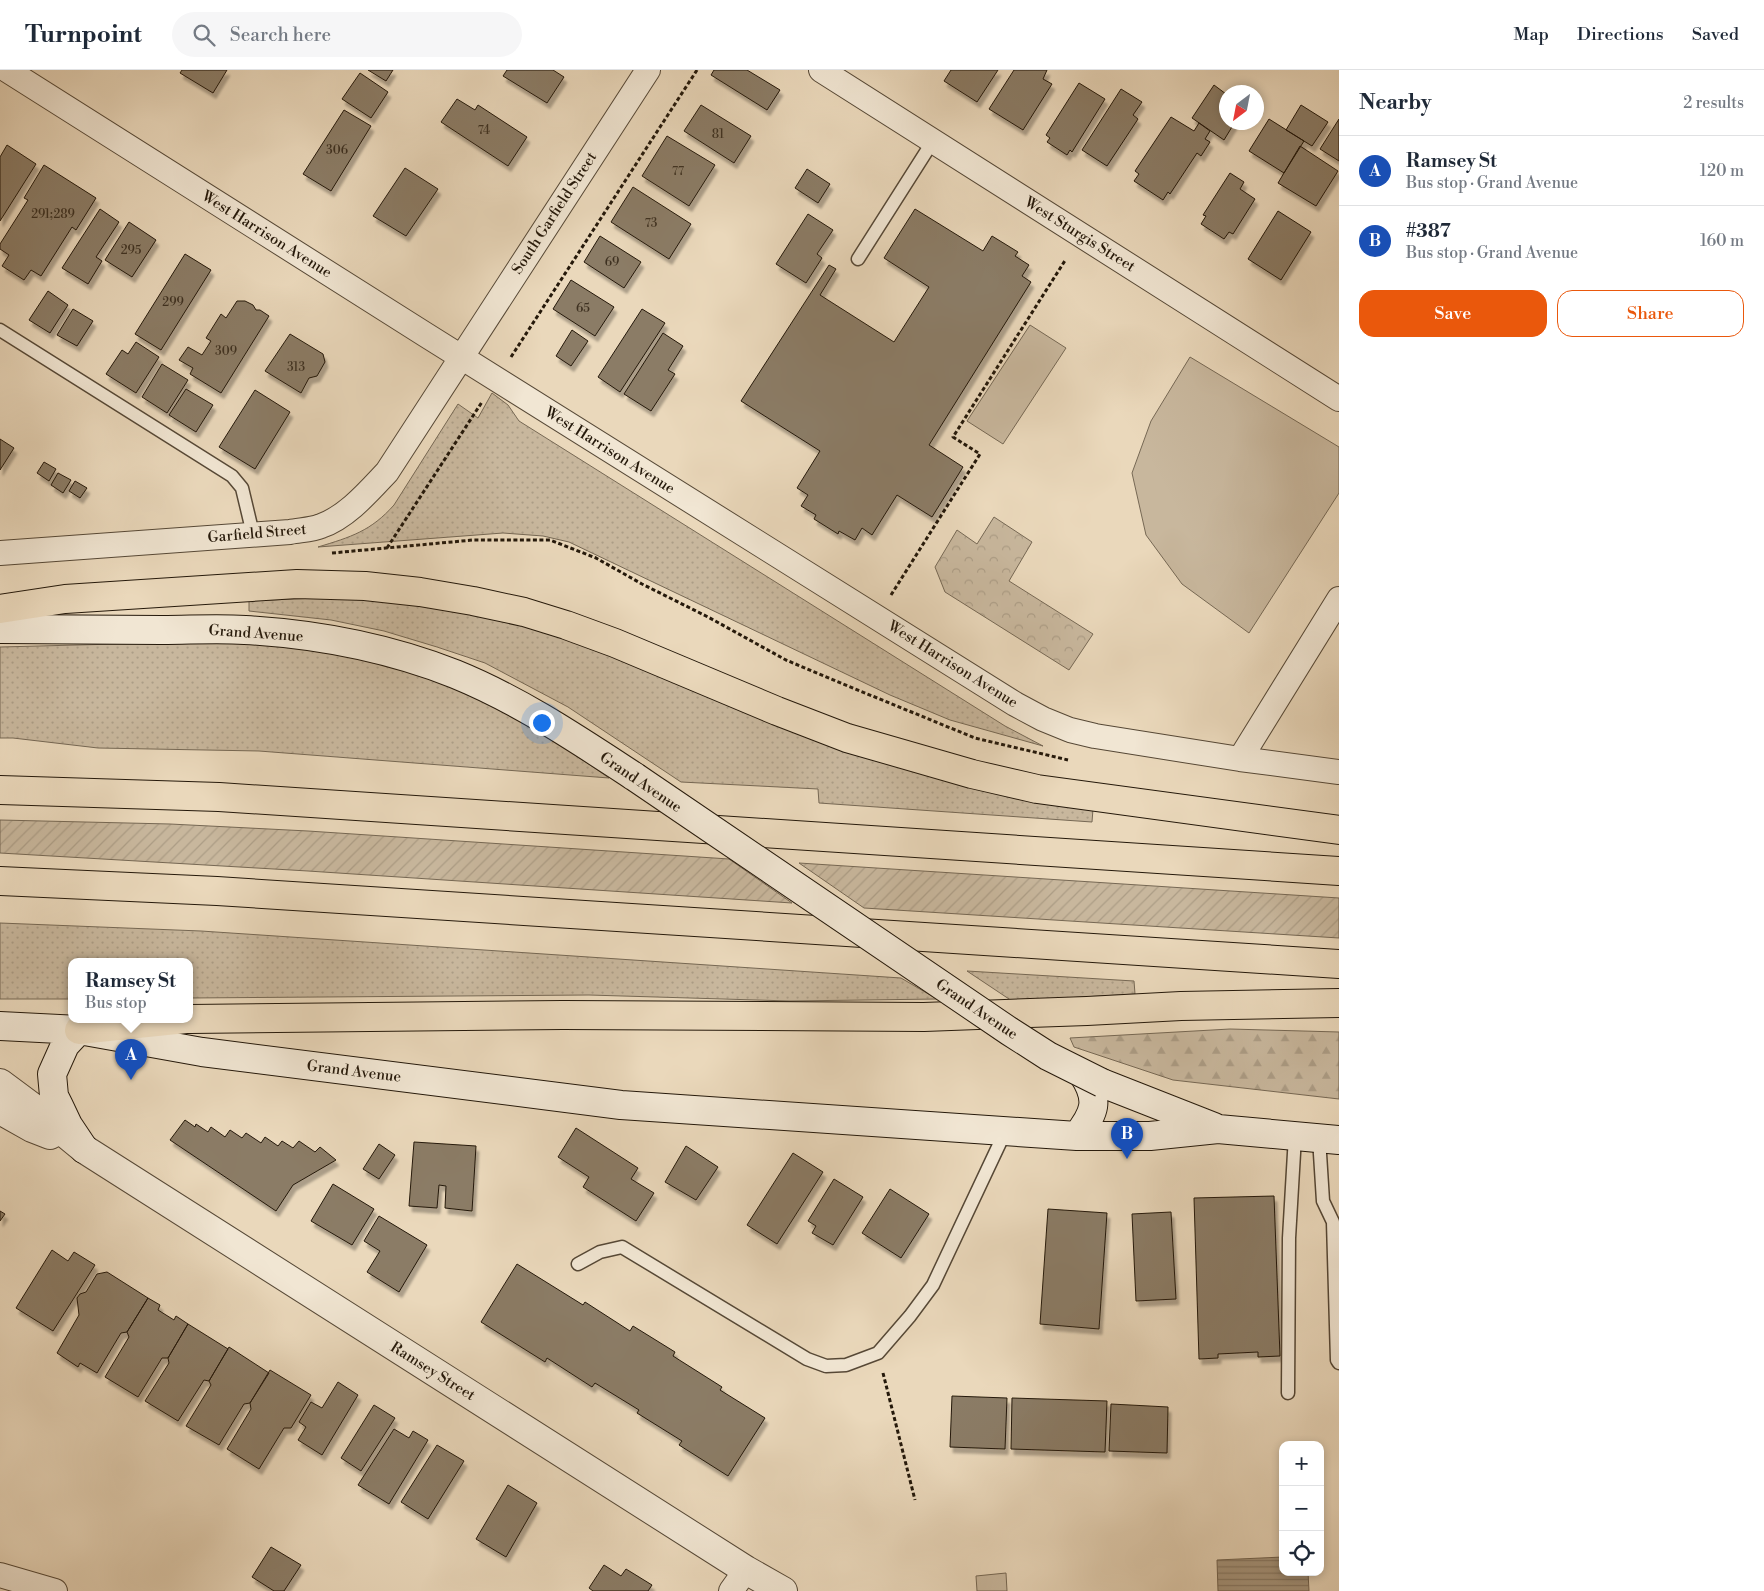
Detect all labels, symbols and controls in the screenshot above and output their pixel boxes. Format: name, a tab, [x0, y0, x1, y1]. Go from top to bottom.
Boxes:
search box	[172, 12, 522, 57]
text: Turnpoint	[25, 20, 142, 50]
icon: search	[190, 21, 218, 49]
text: Search here	[230, 23, 331, 47]
text: Map	[1513, 23, 1549, 46]
text: Directions	[1577, 23, 1664, 46]
text: Saved	[1692, 23, 1739, 46]
north arrow	[1219, 85, 1264, 130]
text: Nearby	[1359, 90, 1432, 116]
text: 2 results	[1683, 93, 1744, 113]
house number: 74	[478, 123, 490, 138]
house number: 81	[712, 127, 725, 142]
house number: 306	[326, 143, 348, 158]
street label: South Garfield Street	[508, 148, 601, 278]
text: Ramsey St	[1406, 149, 1497, 173]
text: A	[1369, 161, 1381, 181]
text: 120 m	[1700, 161, 1744, 181]
house number: 77	[672, 164, 684, 179]
text: Bus stop · Grand Avenue	[1406, 173, 1578, 193]
street label: West Harrison Avenue	[197, 186, 335, 282]
street label: West Sturgis Street	[1020, 192, 1139, 277]
house number: 291;289	[31, 207, 75, 222]
house number: 73	[645, 216, 658, 231]
text: #387	[1406, 219, 1451, 243]
text: B	[1369, 231, 1381, 251]
text: 160 m	[1700, 231, 1744, 251]
house number: 295	[121, 243, 142, 258]
text: Bus stop · Grand Avenue	[1406, 243, 1578, 263]
house number: 69	[605, 255, 619, 270]
button: Save	[1359, 290, 1547, 337]
button: Share	[1557, 290, 1744, 337]
house number: 299	[162, 295, 184, 310]
house number: 65	[576, 301, 590, 316]
house number: 309	[215, 344, 237, 359]
house number: 313	[287, 360, 305, 375]
street label: West Harrison Avenue	[540, 402, 678, 498]
street label: Garfield Street	[207, 520, 308, 547]
street label: West Harrison Avenue	[883, 616, 1021, 712]
street label: Grand Avenue	[208, 621, 304, 646]
your location	[529, 710, 555, 736]
street label: Grand Avenue	[596, 748, 685, 817]
popup	[68, 958, 193, 1023]
text: Ramsey St	[85, 969, 176, 993]
street label: Grand Avenue	[932, 975, 1021, 1044]
text: Bus stop	[85, 993, 147, 1013]
pin: A	[115, 1039, 147, 1080]
street label: Grand Avenue	[306, 1056, 402, 1087]
pin: B	[1111, 1118, 1143, 1159]
street label: Ramsey Street	[387, 1338, 479, 1405]
map controls	[1279, 1441, 1324, 1576]
button: +	[1279, 1441, 1324, 1486]
button: −	[1279, 1486, 1324, 1531]
button: locate	[1279, 1531, 1324, 1576]

